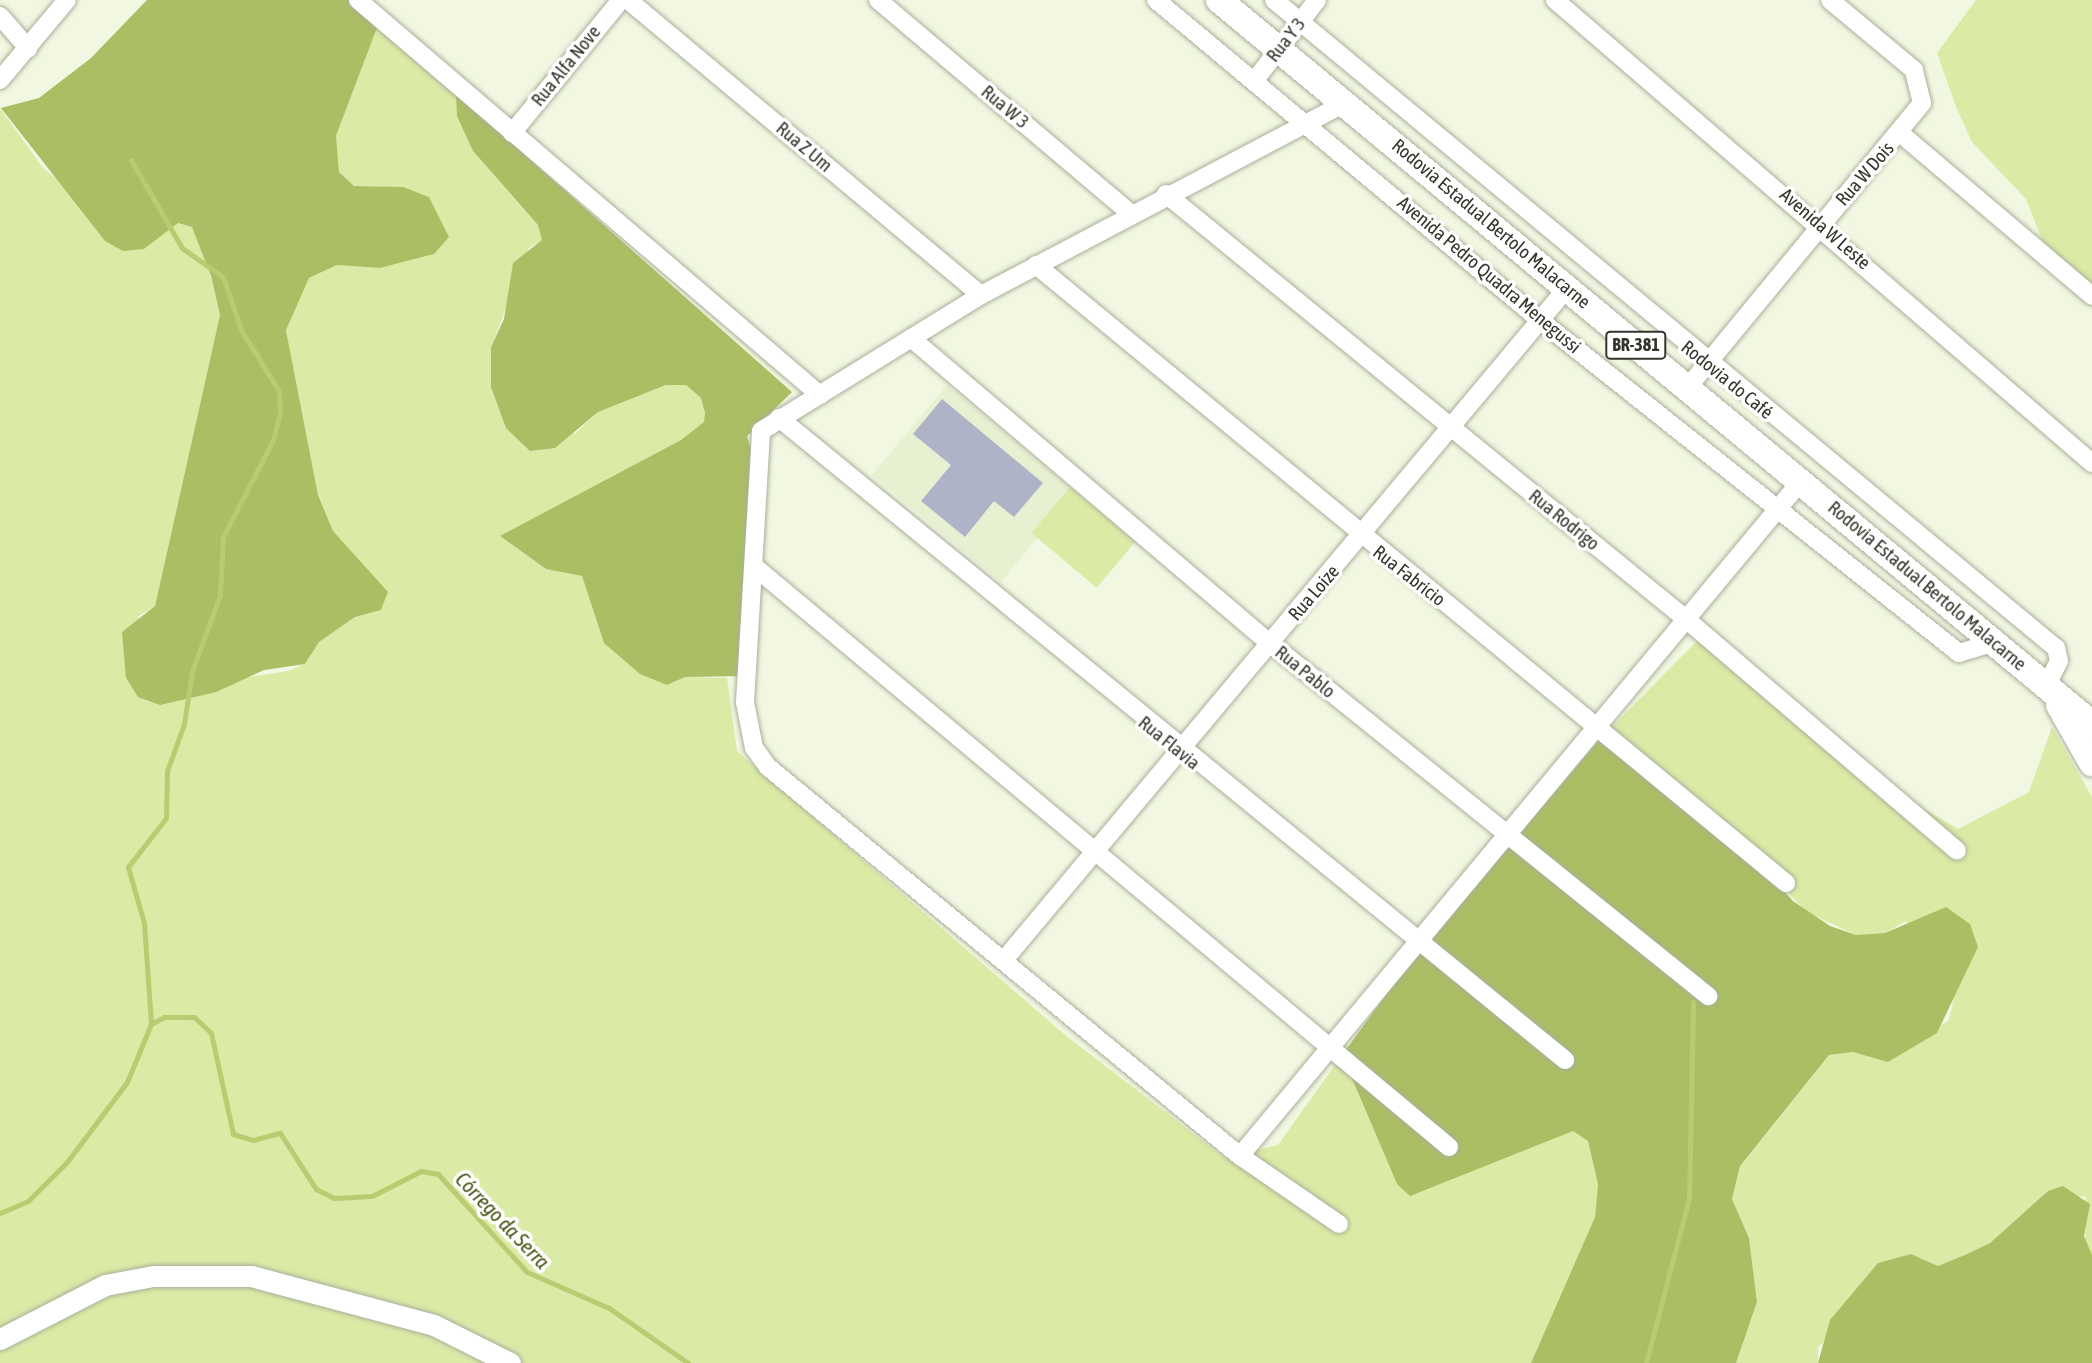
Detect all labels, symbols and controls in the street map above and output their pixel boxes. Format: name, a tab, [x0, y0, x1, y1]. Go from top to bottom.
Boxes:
street label: Rua Y 3	[1262, 13, 1310, 67]
street label: Rua Alfa Nove	[527, 21, 605, 111]
street label: Rua W 3	[976, 80, 1034, 134]
street label: Rua Z Um	[771, 117, 837, 177]
street label: Rodovia Estadual Bertolo Malacarne	[1387, 134, 1595, 314]
street label: Rua W Dois	[1831, 137, 1899, 211]
street label: Avenida W Leste	[1775, 183, 1875, 275]
street label: Avenida Pedro Quadra Menegussi	[1393, 192, 1585, 358]
road number: BR-381	[1604, 330, 1668, 360]
street label: Rodovia do Café	[1676, 336, 1778, 424]
street label: Rua Rodrigo	[1524, 485, 1604, 555]
street label: Rodovia Estadual Bertolo Malacarne	[1823, 496, 2031, 676]
street label: Rua Fabricio	[1368, 541, 1450, 611]
street label: Rua Loize	[1284, 561, 1344, 625]
street label: Rua Pablo	[1270, 641, 1340, 703]
street label: Rua Flavia	[1134, 711, 1204, 775]
water label: Córrego da Serra	[451, 1166, 555, 1274]

